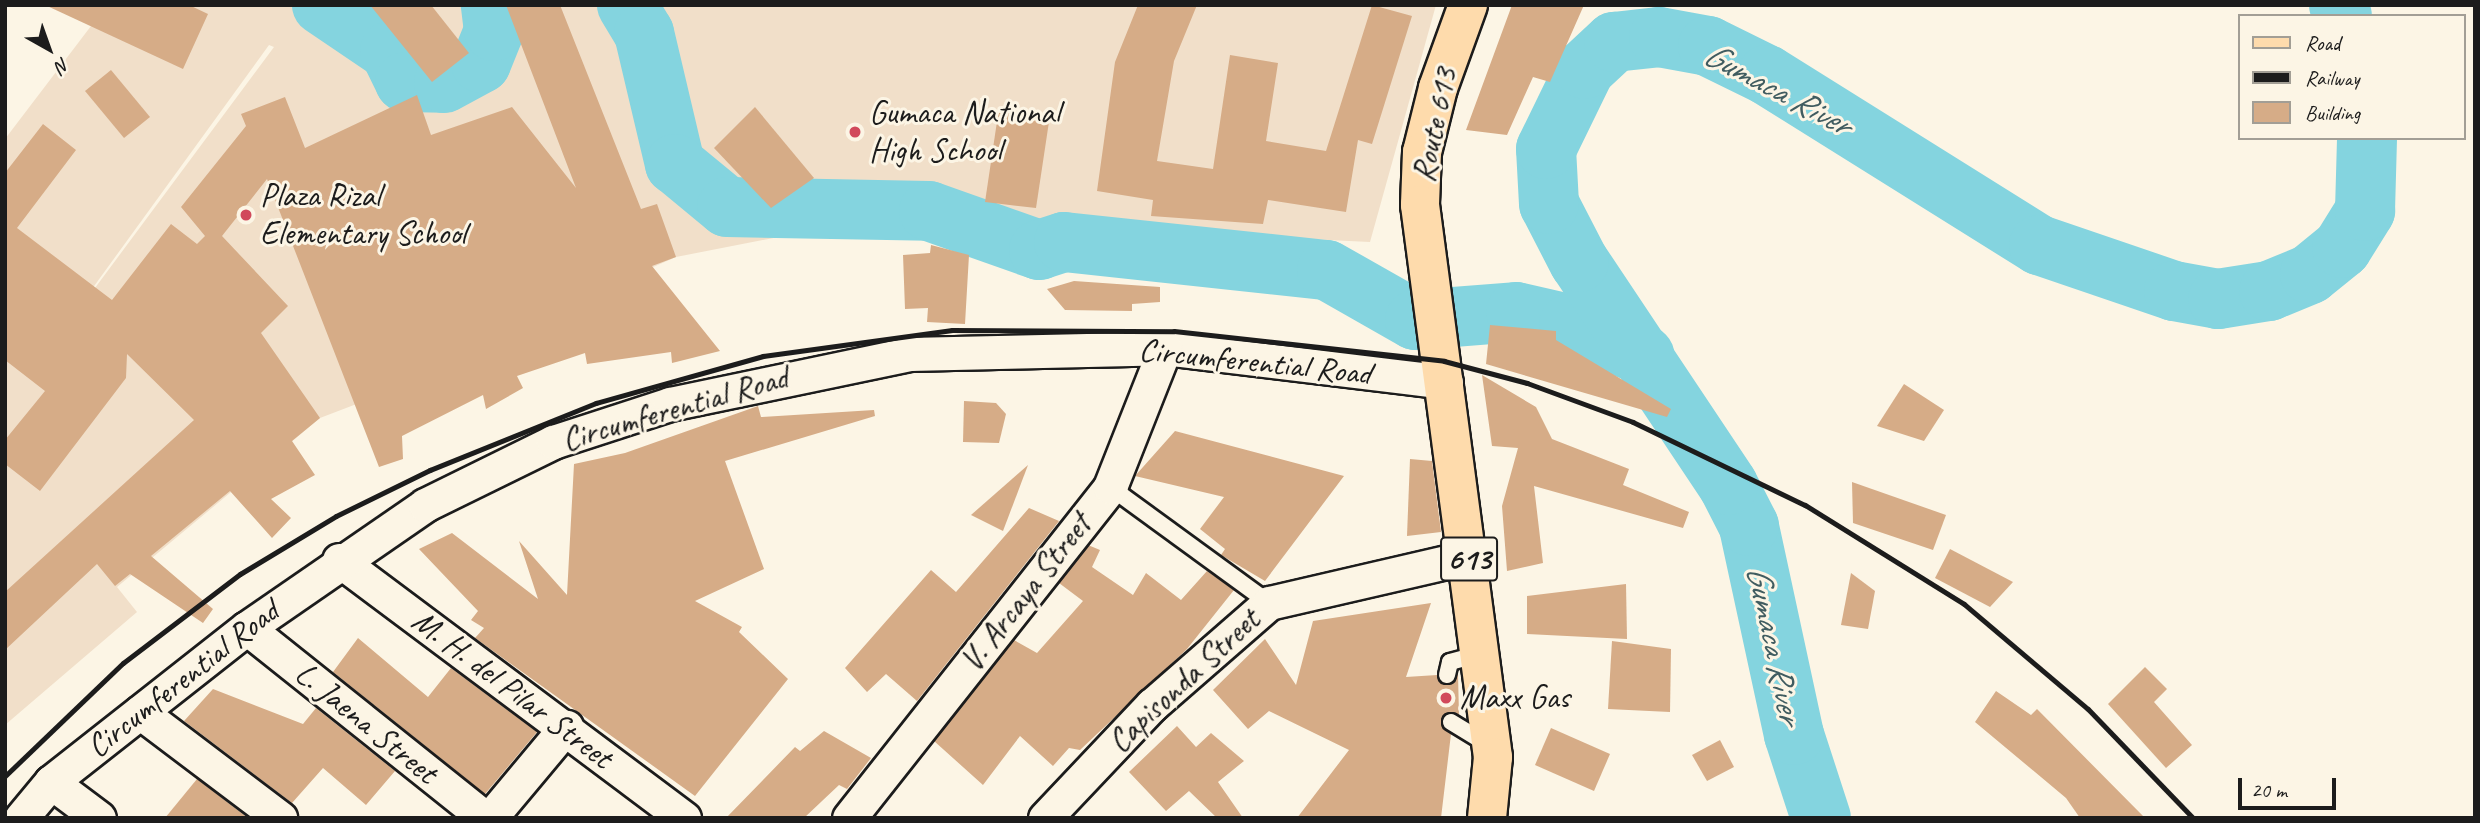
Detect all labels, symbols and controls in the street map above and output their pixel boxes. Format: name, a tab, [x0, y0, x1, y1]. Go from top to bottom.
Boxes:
north arrow	[14, 14, 84, 84]
legend	[2238, 14, 2466, 140]
text: Road	[2305, 30, 2340, 56]
water label: Gumaca River	[1697, 33, 1857, 145]
text: N	[50, 52, 75, 78]
street label: Route 613	[1404, 64, 1466, 186]
text: Railway	[2305, 65, 2359, 91]
place label: Gumaca National High School	[869, 93, 1060, 171]
text: Building	[2305, 100, 2360, 126]
marker: Gumaca National High School	[847, 124, 863, 140]
place label: Plaza Rizal Elementary School	[260, 176, 466, 254]
marker: Plaza Rizal Elementary School	[238, 207, 254, 223]
street label: Circumferential Road	[1137, 330, 1373, 394]
street label: Circumferential Road	[558, 358, 792, 460]
street label: V. Arcaya Street	[952, 506, 1100, 680]
road number: 613	[1439, 530, 1499, 588]
water label: Gumaca River	[1737, 561, 1811, 727]
street label: Circumferential Road	[79, 592, 287, 766]
street label: Capisonda Street	[1100, 600, 1268, 762]
street label: M. H. del Pilar Street	[404, 601, 620, 777]
street label: L. Jaena Street	[287, 654, 445, 792]
place label: Maxx Gas	[1460, 678, 1571, 718]
marker: Maxx Gas	[1438, 690, 1454, 706]
scale bar	[2242, 764, 2340, 808]
text: 20 m	[2251, 777, 2287, 803]

